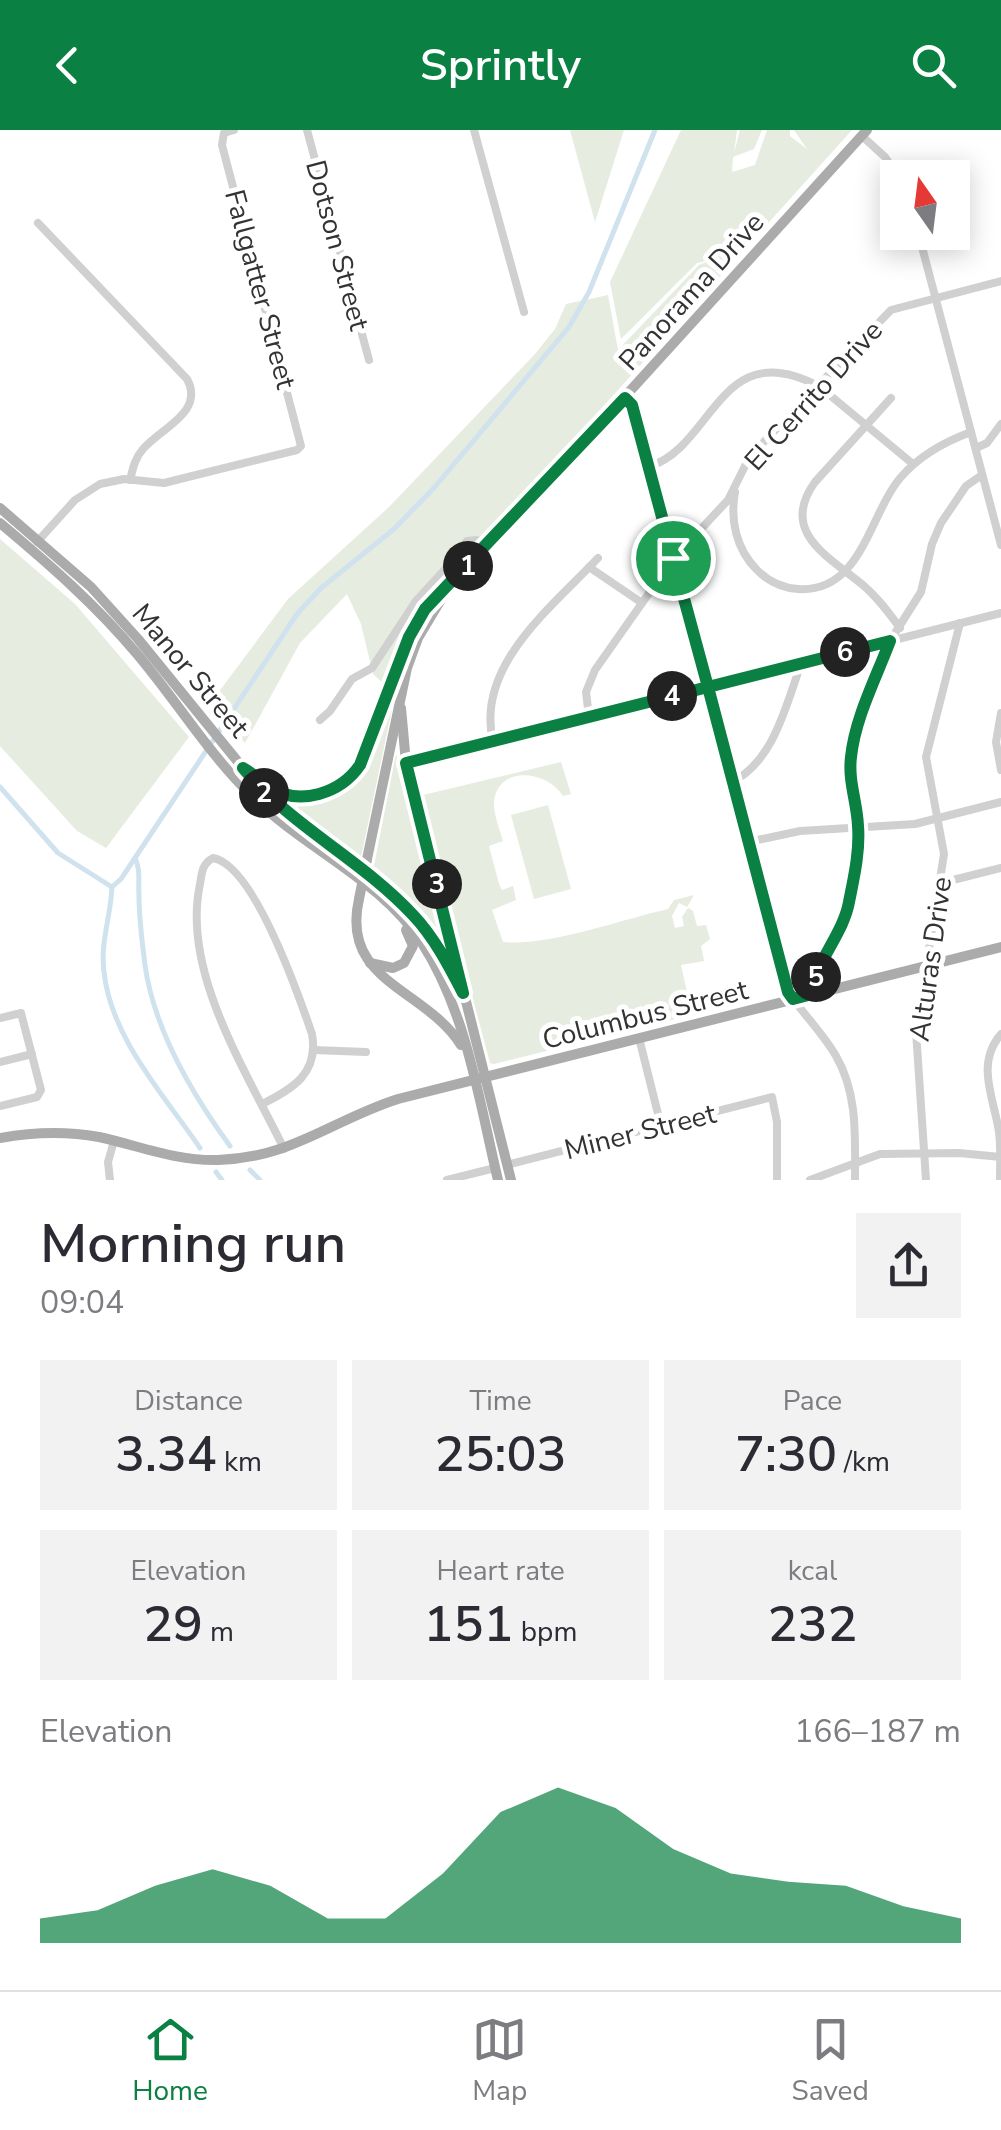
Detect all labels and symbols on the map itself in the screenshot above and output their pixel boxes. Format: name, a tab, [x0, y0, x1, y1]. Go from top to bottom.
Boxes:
street label: Dotson Street	[296, 156, 378, 335]
north arrow	[880, 160, 970, 250]
street label: Fallgatter Street	[215, 185, 305, 393]
street label: Panorama Drive	[611, 204, 773, 379]
street label: El Cerrito Drive	[736, 312, 891, 479]
pin	[631, 516, 716, 601]
pin: 1	[443, 541, 493, 591]
street label: Manor Street	[123, 596, 258, 746]
pin: 6	[820, 627, 870, 677]
pin: 4	[647, 671, 697, 721]
pin: 2	[239, 768, 289, 818]
pin: 3	[412, 859, 462, 909]
street label: Alturas Drive	[901, 874, 961, 1044]
pin: 5	[791, 952, 841, 1002]
street label: Columbus Street	[539, 971, 752, 1059]
street label: Miner Street	[561, 1095, 720, 1169]

